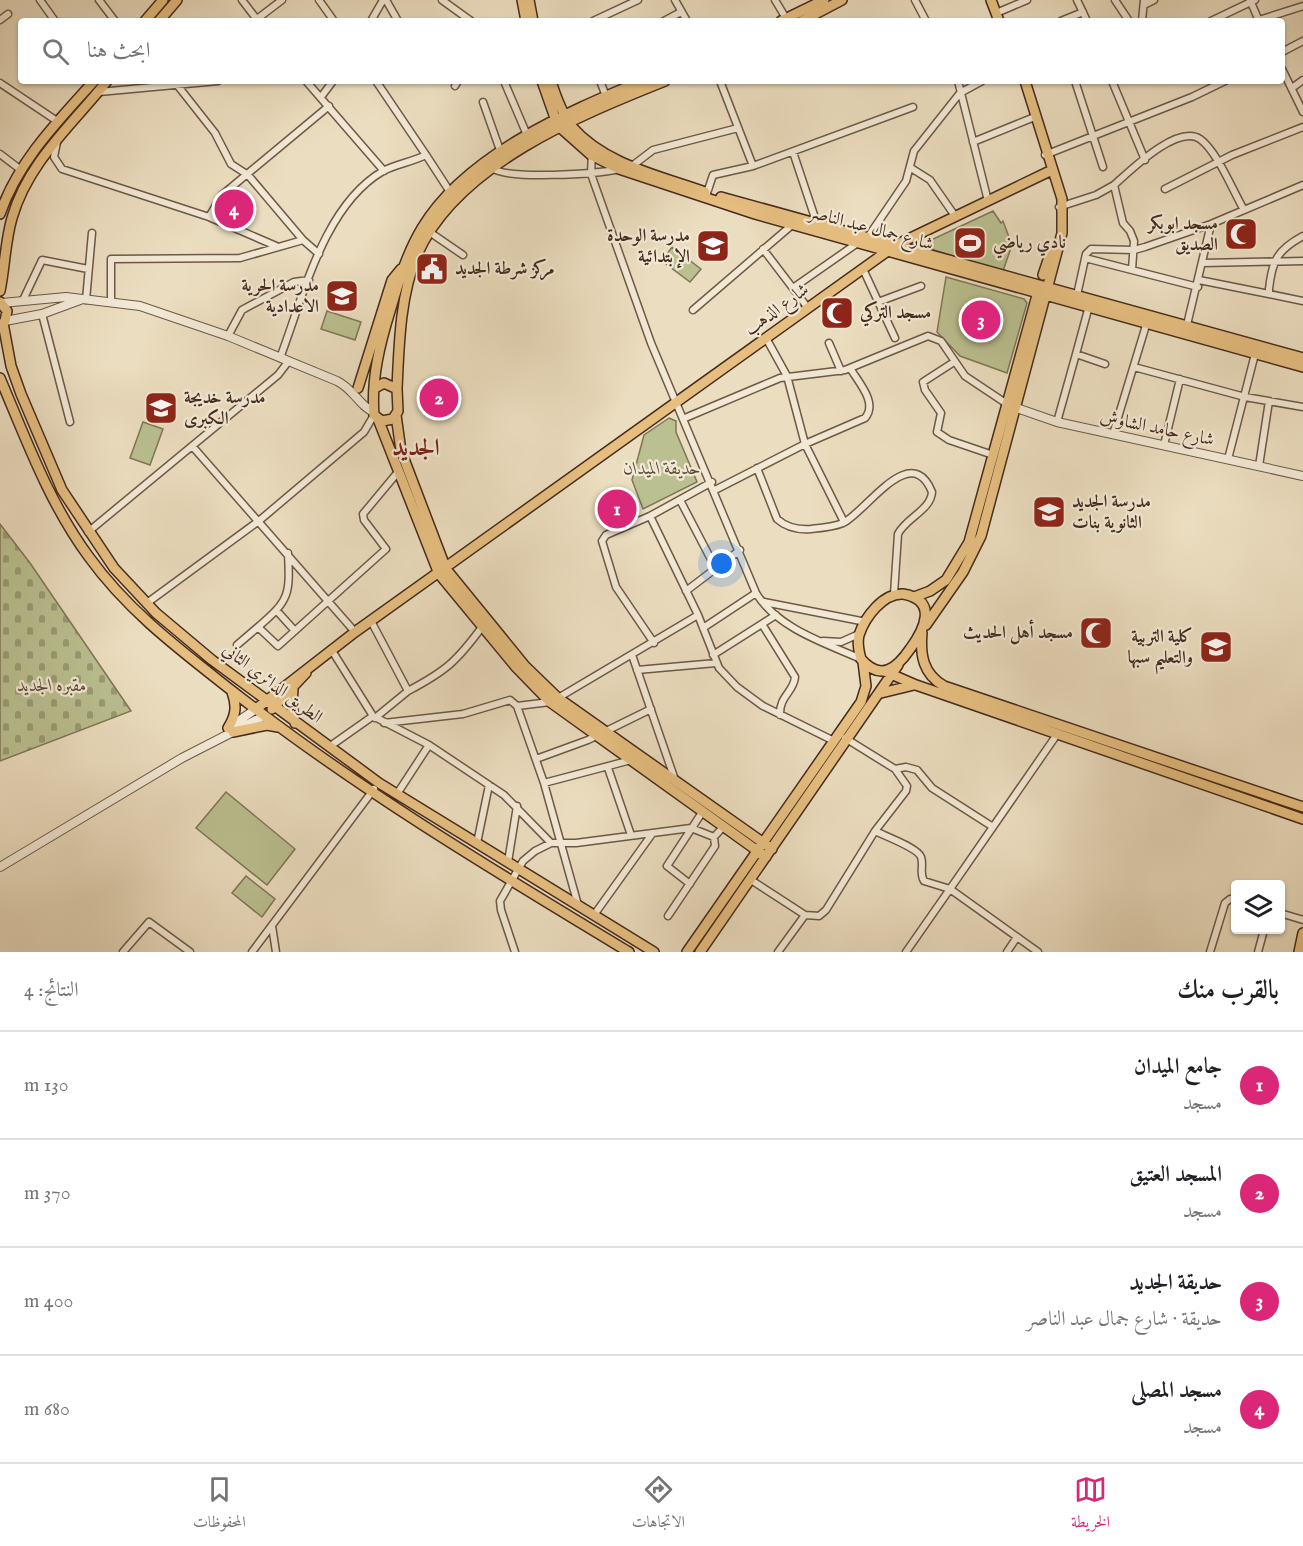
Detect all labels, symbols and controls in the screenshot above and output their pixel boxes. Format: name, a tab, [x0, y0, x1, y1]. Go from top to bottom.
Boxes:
search box	[18, 18, 1285, 84]
icon: search	[39, 35, 72, 68]
text: ابحث هنا	[87, 37, 150, 65]
pin: 4	[214, 186, 254, 232]
street label: شارع جمال عبد الناصر	[804, 201, 936, 259]
place label: مسجد ابوبكر الصديق	[1146, 213, 1218, 257]
mosque icon: مسجد ابوبكر الصديق	[1223, 216, 1259, 252]
place label: مدرسة الوحدة الإبتدائية	[607, 225, 690, 269]
sports icon: نادي رياضي	[952, 225, 988, 261]
school or university icon: مدرسة الوحدة الإبتدائية	[695, 228, 731, 264]
place label: نادي رياضي	[993, 232, 1066, 259]
public building icon: مركز شرطة الجديد	[414, 251, 450, 287]
place label: مركز شرطة الجديد	[455, 258, 554, 281]
place label: مدرسة الحرية الاعدادية	[241, 275, 319, 319]
school or university icon: مدرسة الحرية الاعدادية	[324, 278, 360, 314]
street label: شارع الذهب	[740, 279, 815, 343]
mosque icon: مسجد التركي	[819, 295, 855, 331]
pin: 3	[962, 298, 1000, 342]
place label: مسجد التركي	[859, 301, 931, 327]
pin: 2	[420, 376, 458, 420]
place label: مدرسة خديجة الكبرى	[184, 387, 265, 431]
school or university icon: مدرسة خديجة الكبرى	[143, 390, 179, 426]
street label: شارع حامد الشاوش	[1097, 406, 1216, 454]
district label: الجديد	[392, 433, 440, 464]
park label: حديقة الميدان	[623, 458, 701, 481]
pin: 1	[598, 486, 636, 532]
place label: مدرسة الجديد الثانوية بنات	[1072, 491, 1151, 535]
school or university icon: مدرسة الجديد الثانوية بنات	[1031, 494, 1067, 530]
your location	[707, 549, 736, 578]
mosque icon: مسجد أهل الحديث	[1078, 615, 1114, 651]
place label: مسجد أهل الحديث	[963, 619, 1073, 645]
place label: كلية التربية والتعليم سبها	[1128, 626, 1193, 675]
school or university icon: كلية التربية والتعليم سبها	[1198, 629, 1234, 665]
street label: الطريق الدائري الثاني	[216, 639, 327, 731]
park label: مقبره الجديد	[17, 675, 87, 698]
map controls	[1231, 880, 1285, 934]
button: layers	[1231, 880, 1285, 934]
text: بالقرب منك	[1177, 974, 1279, 1007]
text: النتائج: 4	[24, 978, 79, 1003]
text: جامع الميدان	[1134, 1053, 1222, 1081]
text: 130 m	[24, 1073, 69, 1098]
text: 1	[1256, 1073, 1263, 1098]
text: مسجد	[1183, 1091, 1222, 1116]
text: المسجد العتيق	[1129, 1161, 1222, 1189]
text: 370 m	[24, 1181, 70, 1206]
text: 2	[1255, 1181, 1264, 1206]
text: مسجد	[1183, 1199, 1222, 1224]
text: حديقة الجديد	[1129, 1269, 1222, 1297]
text: 400 m	[24, 1289, 73, 1314]
text: 3	[1256, 1289, 1263, 1314]
text: حديقة · شارع جمال عبد الناصر	[1026, 1307, 1222, 1332]
text: مسجد المصلى	[1131, 1377, 1222, 1405]
text: 680 m	[24, 1397, 70, 1422]
text: 4	[1255, 1397, 1264, 1422]
text: مسجد	[1183, 1415, 1222, 1440]
tab: المحفوظات	[193, 1473, 246, 1537]
tab: الاتجاهات	[632, 1473, 685, 1537]
tab: الخريطة	[1071, 1473, 1110, 1537]

